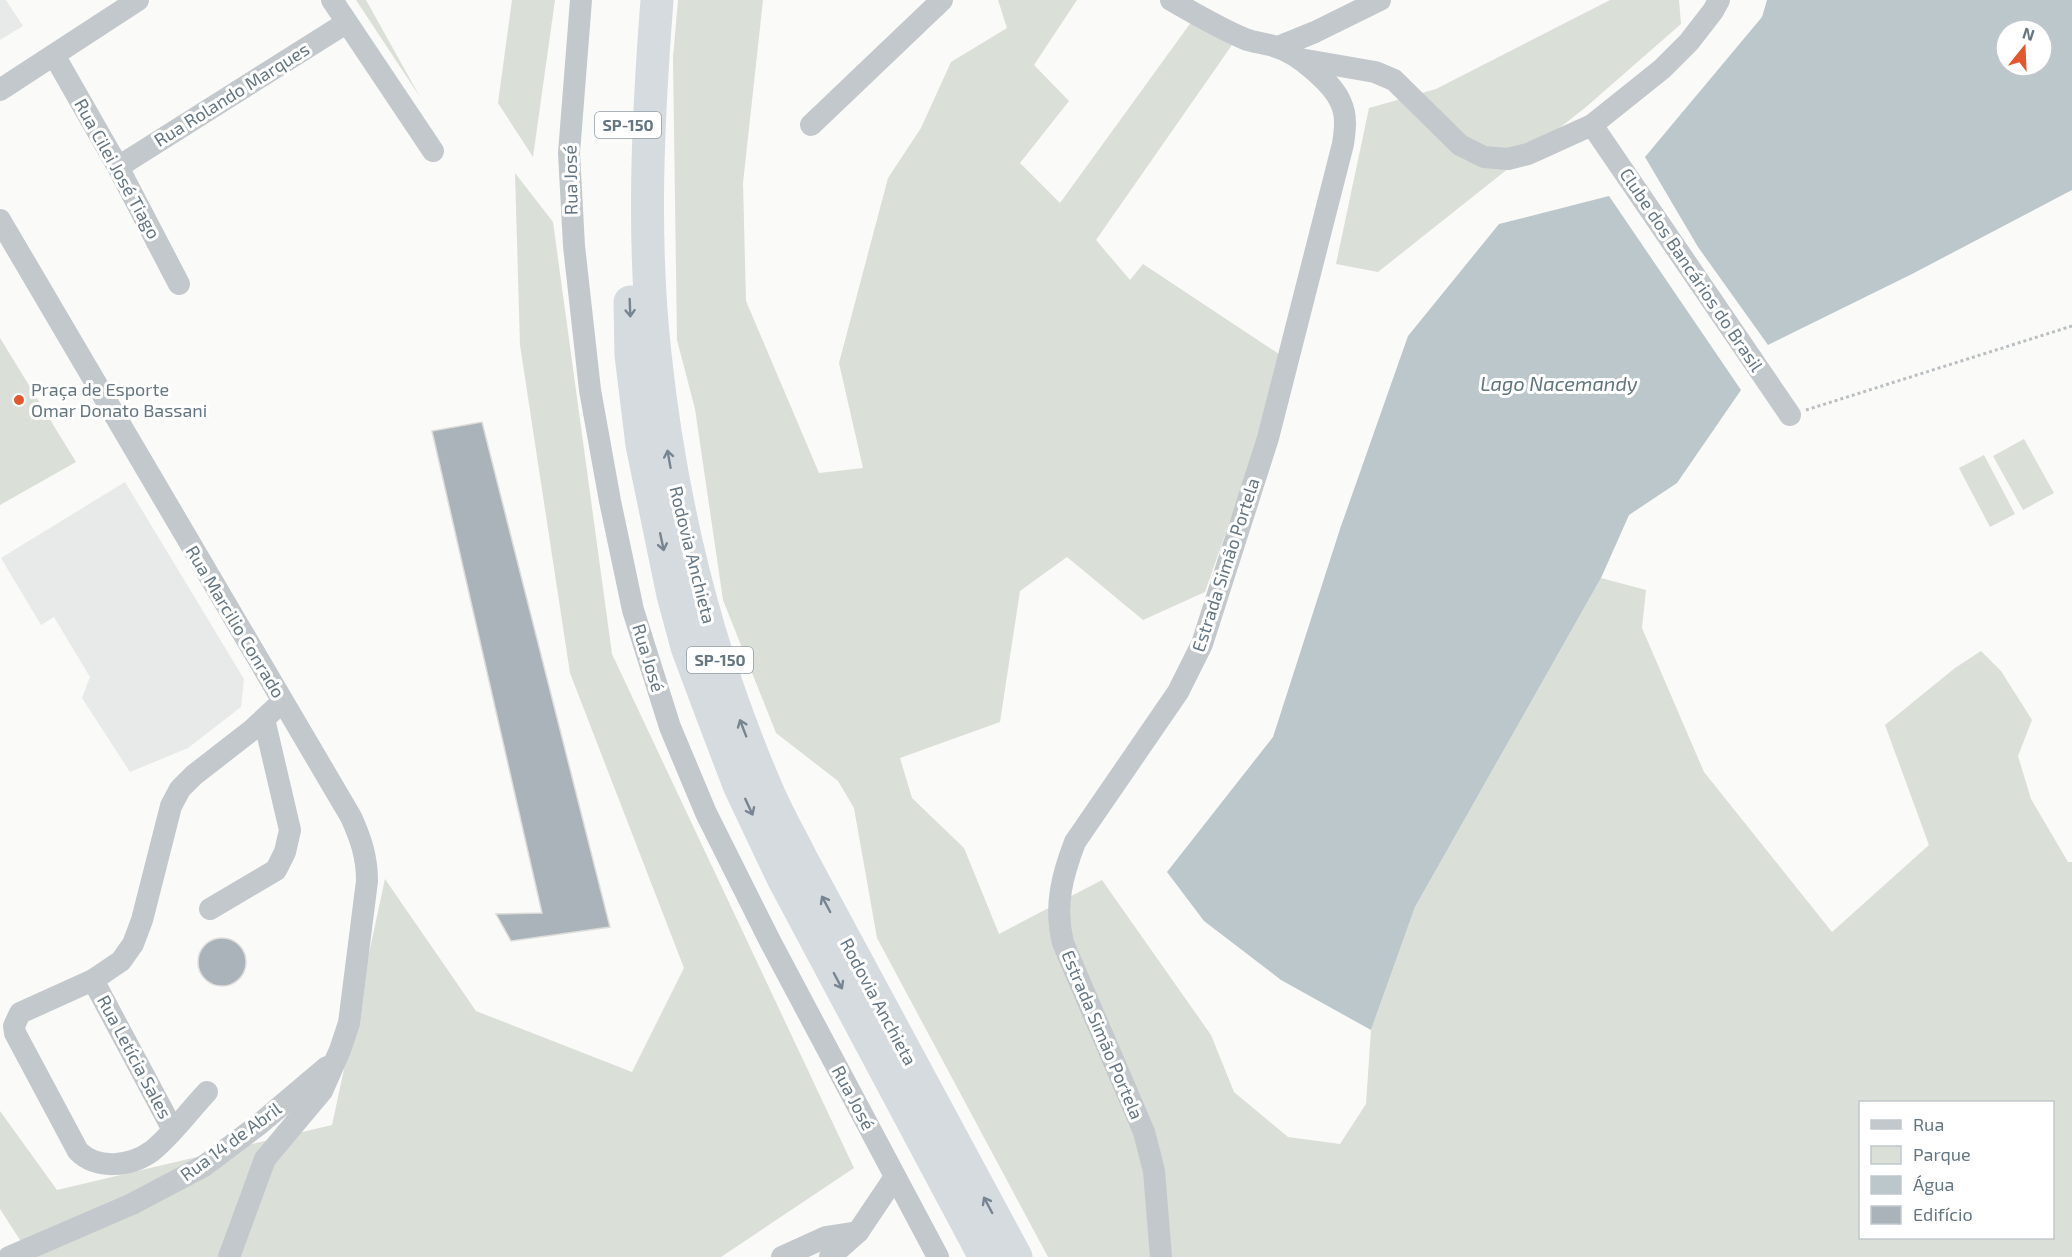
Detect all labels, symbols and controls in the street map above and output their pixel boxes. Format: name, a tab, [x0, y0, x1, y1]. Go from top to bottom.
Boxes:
north arrow	[1994, 18, 2054, 78]
text: N	[2020, 22, 2037, 44]
street label: Rua Rolando Marques	[150, 37, 313, 151]
street label: Rua Cilei José Tiago	[70, 95, 166, 242]
road number: SP-150	[595, 112, 661, 138]
street label: Rua José	[558, 145, 582, 215]
street label: Clube dos Bancários do Brasil	[1615, 164, 1769, 376]
one-way arrow	[624, 298, 635, 318]
water label: Lago Nacemandy	[1480, 371, 1638, 396]
place label: Praça de Esporte Omar Donato Bassani	[31, 378, 207, 421]
marker: Praça de Esporte Omar Donato Bassani	[12, 393, 26, 407]
one-way arrow	[663, 450, 674, 470]
street label: Estrada Simão Portela	[1187, 475, 1264, 654]
street label: Rodovia Anchieta	[665, 484, 721, 626]
one-way arrow	[657, 532, 668, 552]
street label: Rua Marcilio Conrado	[182, 541, 290, 702]
street label: Rua José	[628, 621, 670, 694]
road number: SP-150	[687, 647, 753, 673]
one-way arrow	[737, 719, 748, 738]
one-way arrow	[744, 797, 756, 815]
one-way arrow	[820, 896, 831, 914]
street label: Rodovia Anchieta	[836, 934, 922, 1069]
street label: Estrada Simão Portela	[1057, 947, 1149, 1122]
one-way arrow	[833, 971, 844, 989]
street label: Rua Letícia Sales	[93, 991, 177, 1122]
street label: Rua José	[828, 1061, 880, 1134]
street label: Rua 14 de Abril	[176, 1097, 286, 1185]
legend	[1859, 1101, 2054, 1239]
text: Rua	[1913, 1113, 1944, 1135]
text: Parque	[1913, 1143, 1971, 1165]
text: Água	[1913, 1173, 1954, 1195]
one-way arrow	[982, 1197, 993, 1215]
text: Edifício	[1913, 1203, 1973, 1225]

